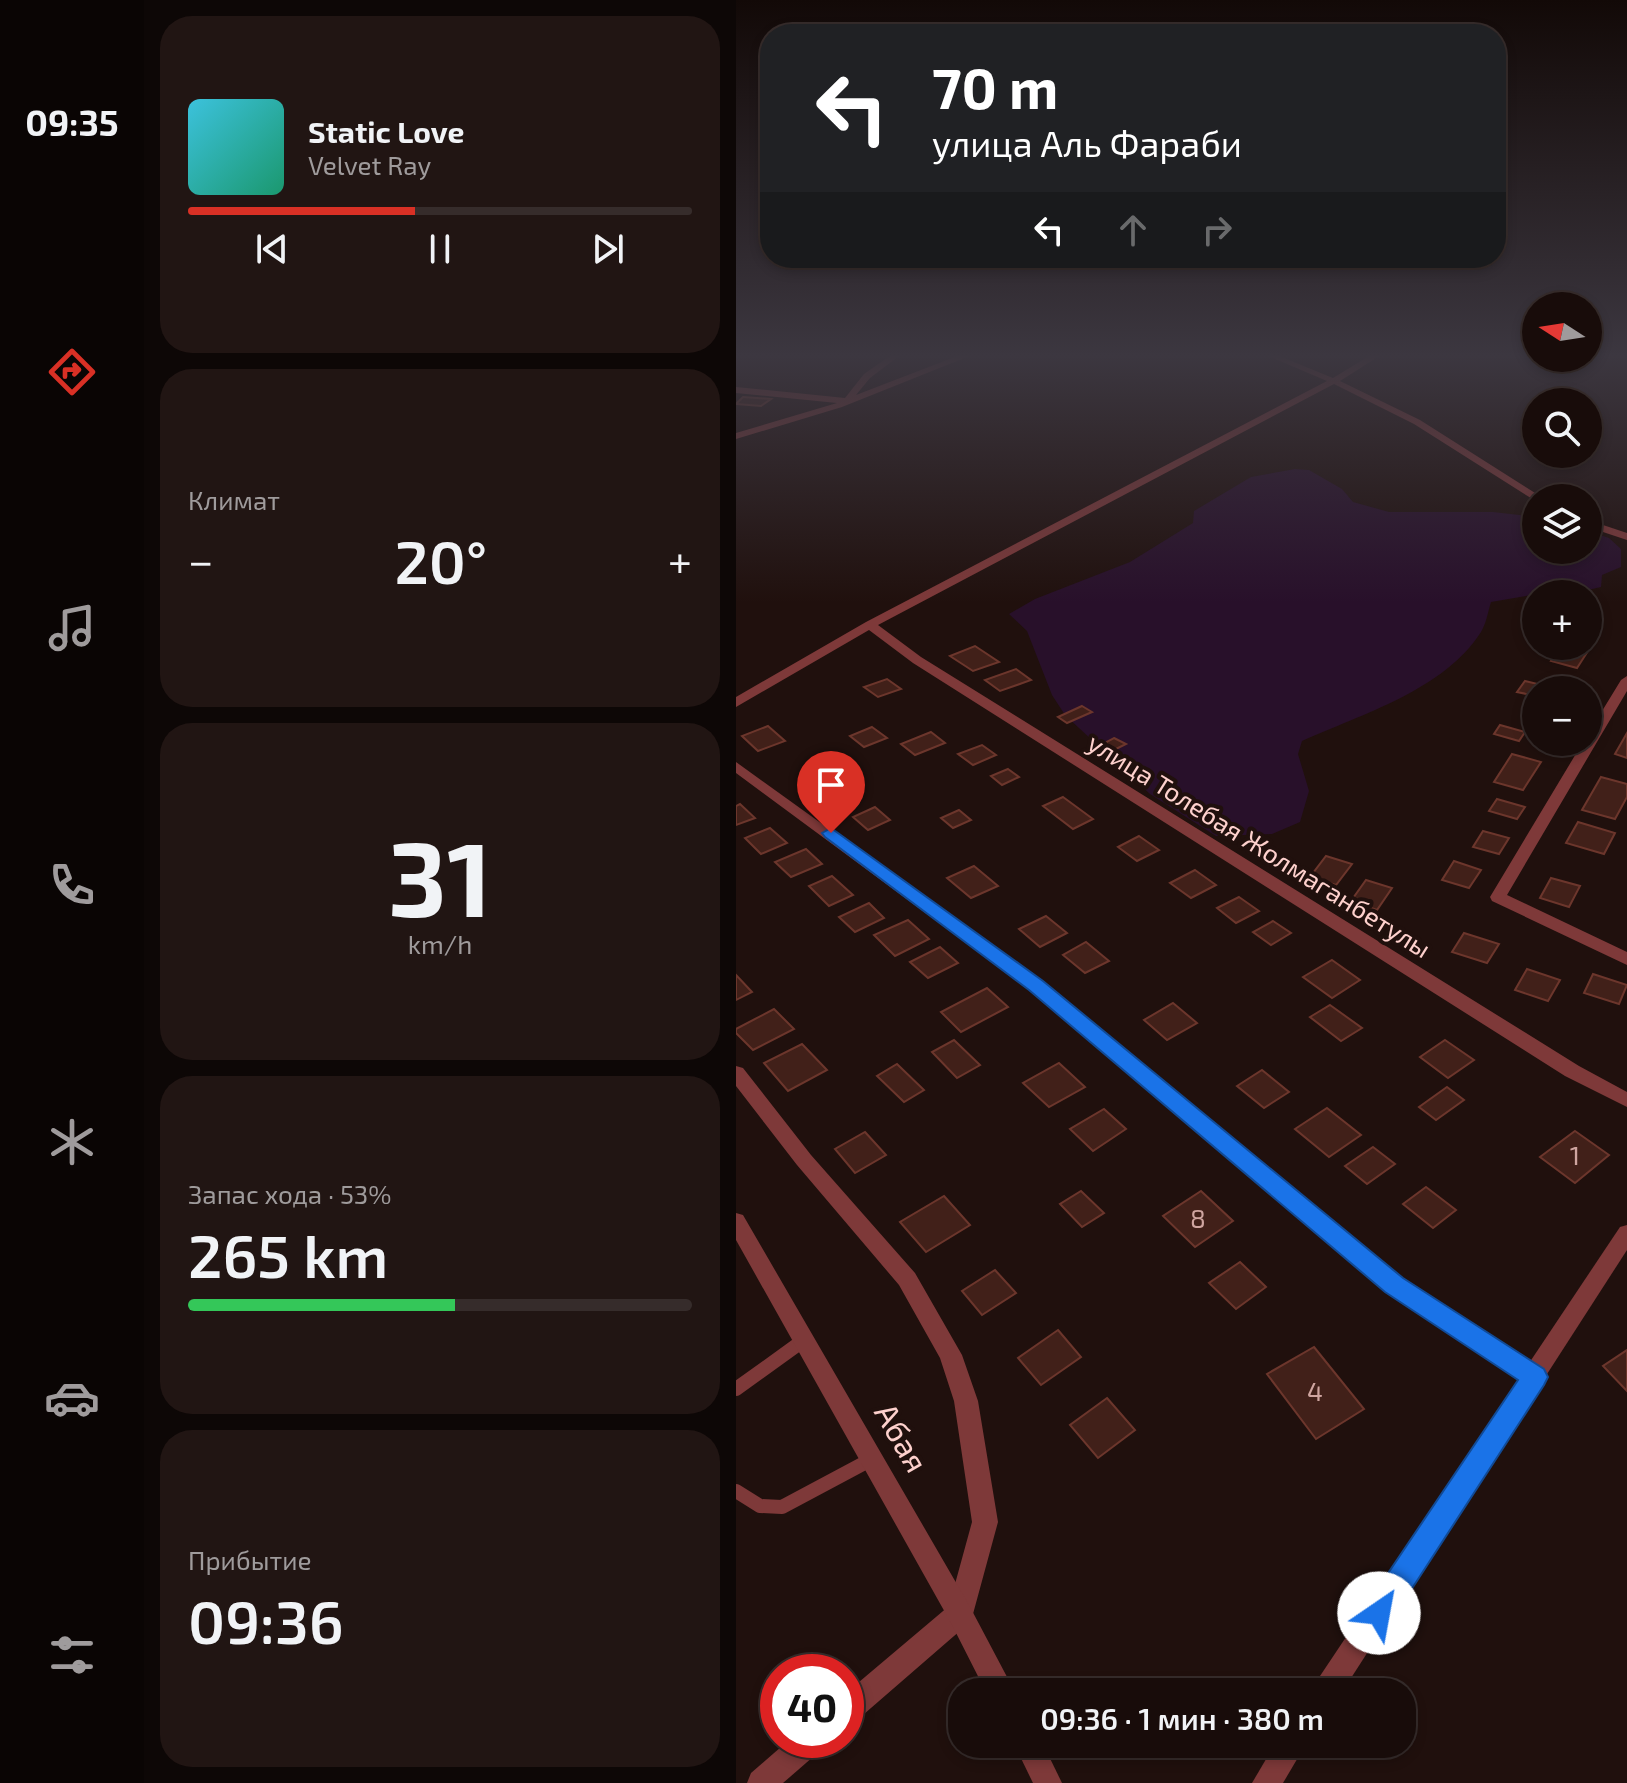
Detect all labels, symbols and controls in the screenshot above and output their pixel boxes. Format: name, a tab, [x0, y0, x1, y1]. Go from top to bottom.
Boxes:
text: 70 m	[932, 53, 1058, 120]
icon: left	[800, 56, 904, 160]
text: 09:35	[25, 100, 119, 143]
text: Static Love	[308, 113, 464, 149]
text: улица Аль Фараби	[932, 121, 1242, 164]
text: Velvet Ray	[308, 149, 431, 180]
icon: left	[1027, 208, 1071, 252]
icon: ahead	[1111, 208, 1155, 252]
icon: right	[1195, 208, 1239, 252]
icon: previous	[250, 227, 294, 271]
icon: pause	[418, 227, 462, 271]
icon: next	[586, 227, 630, 271]
north arrow	[1522, 292, 1602, 372]
map controls	[1522, 292, 1602, 756]
icon: directions	[44, 344, 100, 400]
button: search	[1522, 388, 1602, 468]
text: Климат	[188, 484, 280, 515]
button: layers	[1522, 484, 1602, 564]
text: 20°	[394, 524, 487, 596]
text: −	[188, 533, 214, 586]
text: +	[668, 533, 692, 586]
button: +	[1522, 580, 1602, 660]
icon: music	[44, 600, 100, 656]
button: −	[1522, 676, 1602, 756]
street label: улица Толебая Жолмаганбетулы	[1082, 726, 1437, 964]
pin	[797, 751, 865, 833]
icon: arrive	[809, 763, 853, 807]
text: 31	[388, 813, 492, 938]
icon: phone	[44, 857, 100, 913]
text: km/h	[408, 928, 472, 959]
icon: climate	[44, 1114, 100, 1170]
house number: 1	[1570, 1139, 1580, 1170]
text: Запас хода · 53%	[188, 1178, 392, 1209]
house number: 8	[1190, 1202, 1206, 1233]
text: 265 km	[188, 1218, 388, 1290]
icon: car	[44, 1370, 100, 1426]
house number: 4	[1307, 1375, 1323, 1406]
street label: Абая	[868, 1396, 938, 1478]
text: Прибытие	[188, 1544, 312, 1575]
position arrow	[1337, 1571, 1421, 1655]
text: 09:36	[188, 1584, 344, 1656]
icon: filters	[44, 1627, 100, 1683]
speed limit sign: 40	[760, 1654, 864, 1758]
text: 09:36 · 1 мин · 380 m	[1040, 1700, 1324, 1736]

